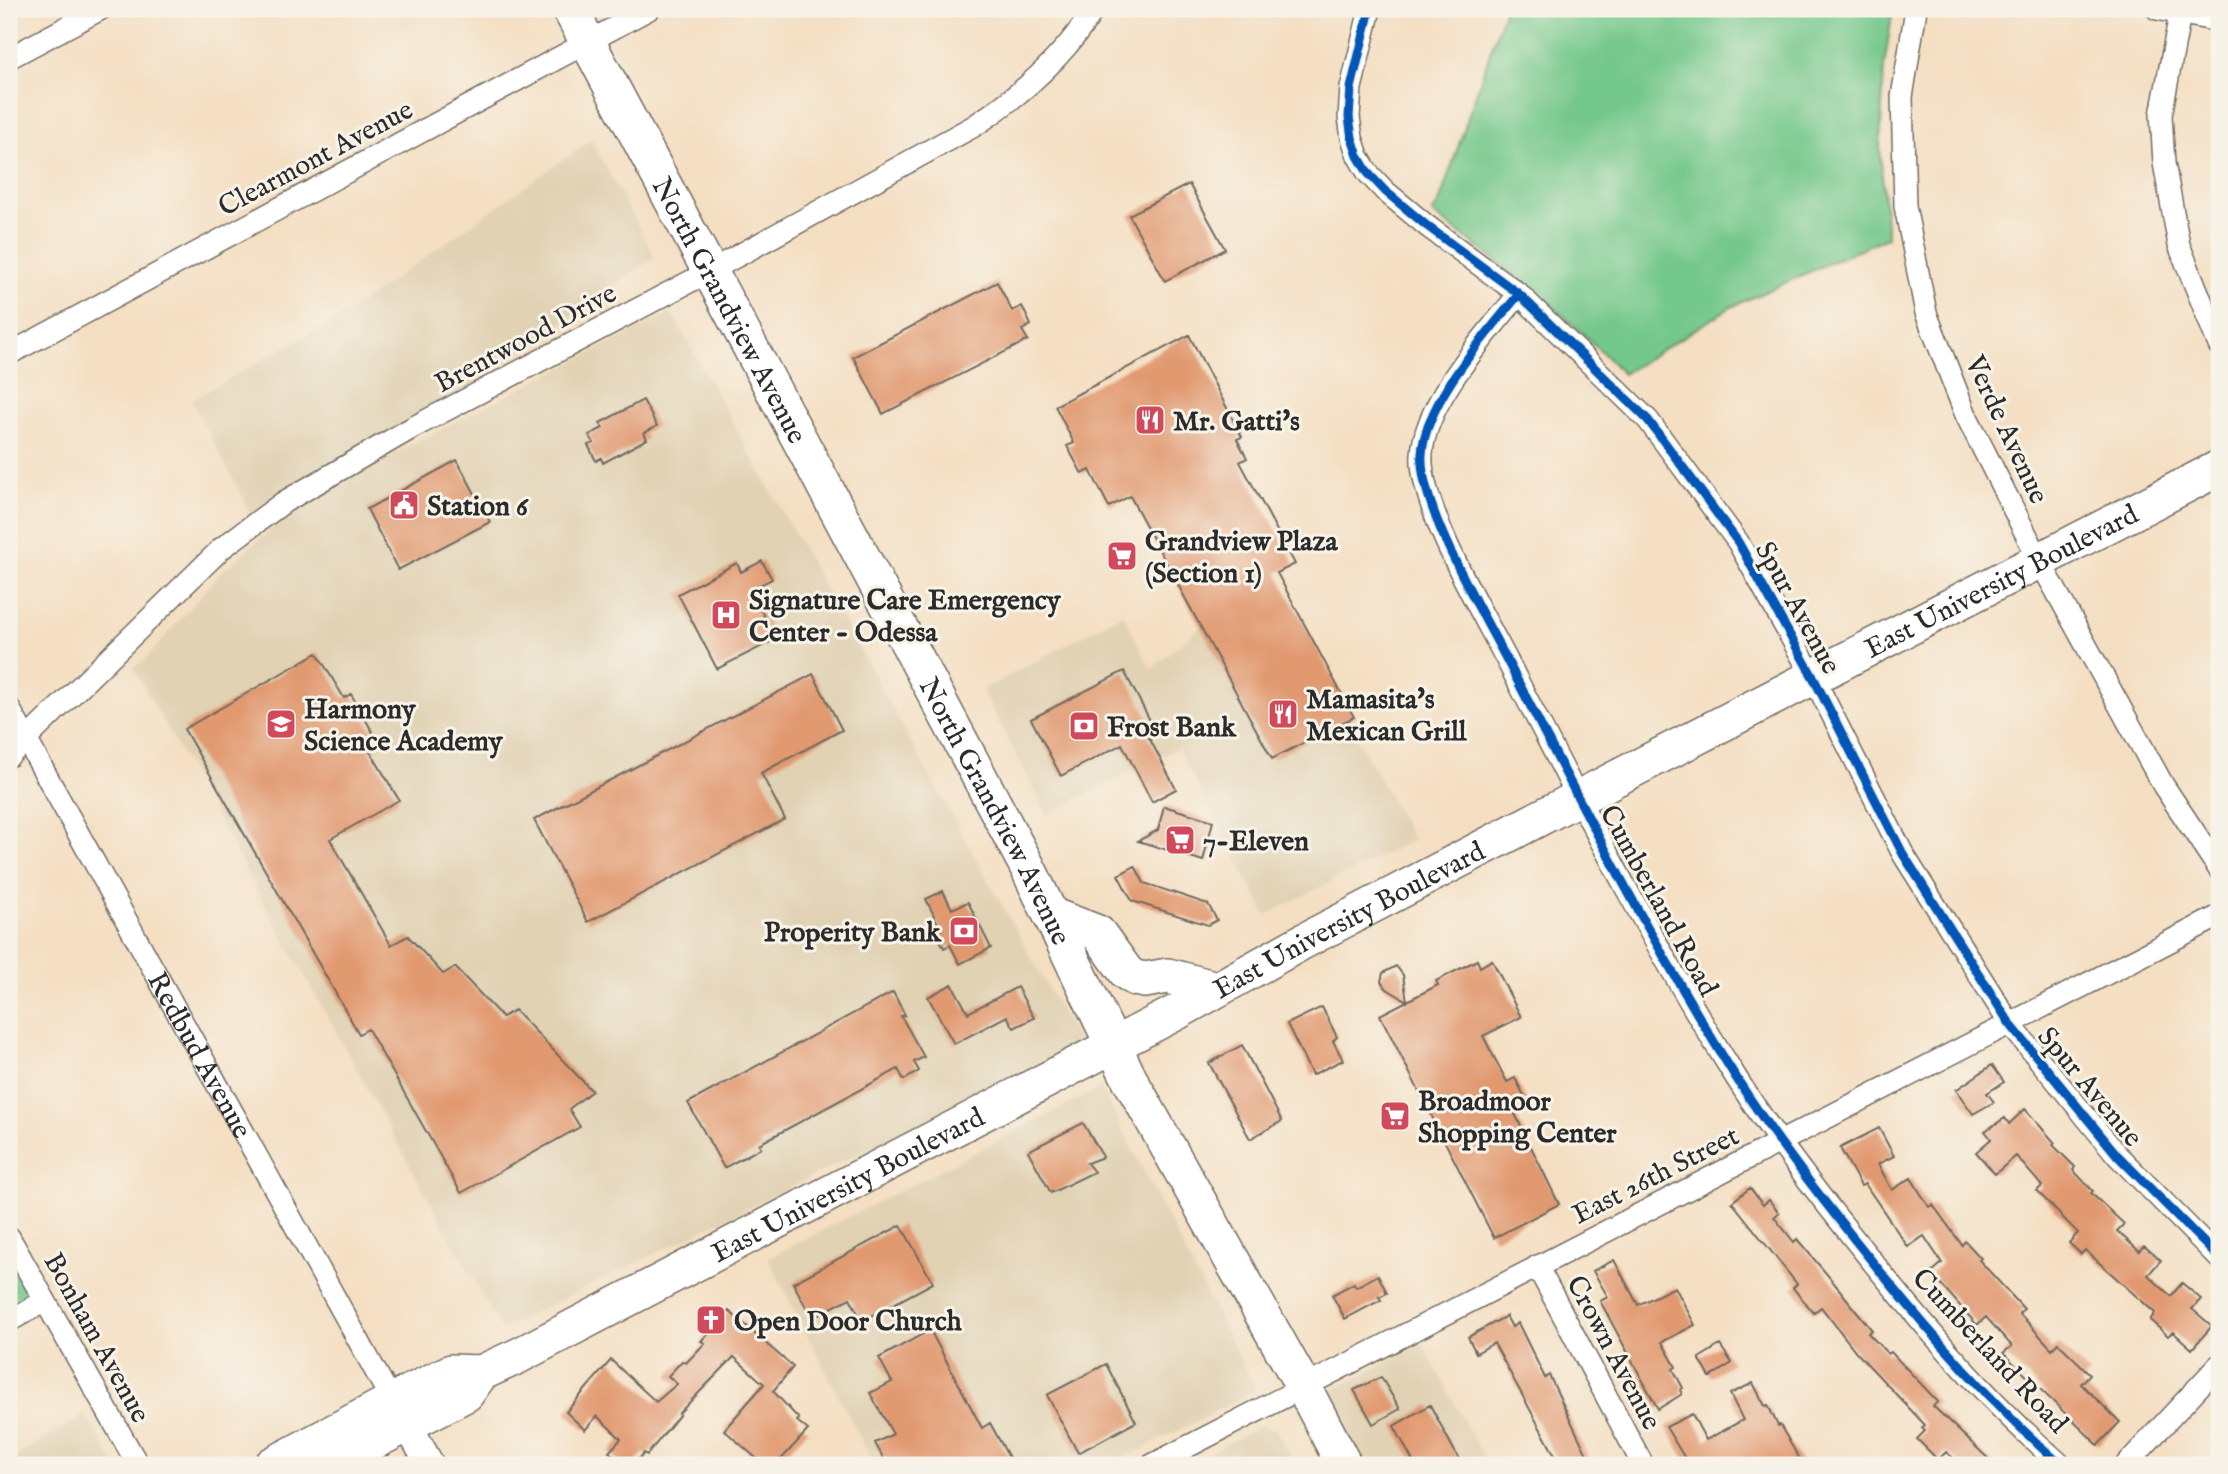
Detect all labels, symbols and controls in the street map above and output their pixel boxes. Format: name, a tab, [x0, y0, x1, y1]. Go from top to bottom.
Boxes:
street label: Clearmont Avenue	[213, 93, 420, 225]
street label: North Grandview Avenue	[643, 172, 814, 450]
street label: Brentwood Drive	[429, 277, 623, 402]
street label: Verde Avenue	[1956, 349, 2055, 510]
restaurant icon: Mr. Gatti's	[1133, 403, 1167, 437]
place label: Mr. Gatti's	[1173, 405, 1300, 440]
public building icon: Station 6	[387, 488, 421, 522]
place label: Station 6	[427, 490, 529, 525]
street label: East University Boulevard	[1859, 498, 2145, 667]
place label: Grandview Plaza (Section 1)	[1145, 525, 1338, 592]
street label: Spur Avenue	[1746, 536, 1848, 681]
supermarket icon: Grandview Plaza (Section 1)	[1105, 539, 1139, 573]
place label: Signature Care Emergency Center - Odessa	[749, 584, 1062, 651]
hospital icon: Signature Care Emergency Center - Odessa	[709, 598, 743, 632]
street label: North Grandview Avenue	[910, 672, 1077, 951]
place label: Mamasita's Mexican Grill	[1306, 683, 1468, 750]
place label: Harmony Science Academy	[304, 693, 504, 760]
restaurant icon: Mamasita's Mexican Grill	[1266, 697, 1300, 731]
school or university icon: Harmony Science Academy	[264, 707, 298, 741]
bank icon: Frost Bank	[1067, 709, 1101, 743]
place label: Frost Bank	[1107, 711, 1237, 746]
street label: Cumberland Road	[1591, 799, 1725, 1003]
supermarket icon: 7-Eleven	[1163, 823, 1197, 857]
place label: 7-Eleven	[1203, 825, 1309, 860]
street label: East University Boulevard	[1208, 835, 1491, 1008]
bank icon: Properity Bank	[947, 914, 981, 948]
place label: Properity Bank	[764, 916, 942, 951]
street label: Redbud Avenue	[138, 966, 258, 1145]
street label: Spur Avenue	[2029, 1020, 2149, 1155]
place label: Broadmoor Shopping Center	[1418, 1085, 1617, 1152]
supermarket icon: Broadmoor Shopping Center	[1378, 1099, 1412, 1133]
street label: East University Boulevard	[706, 1101, 991, 1272]
street label: East 26th Street	[1567, 1119, 1746, 1233]
street label: Bonham Avenue	[35, 1247, 157, 1429]
street label: Cumberland Road	[1904, 1262, 2075, 1442]
street label: Crown Avenue	[1557, 1270, 1668, 1437]
church icon: Open Door Church	[694, 1303, 728, 1337]
place label: Open Door Church	[734, 1305, 963, 1340]

